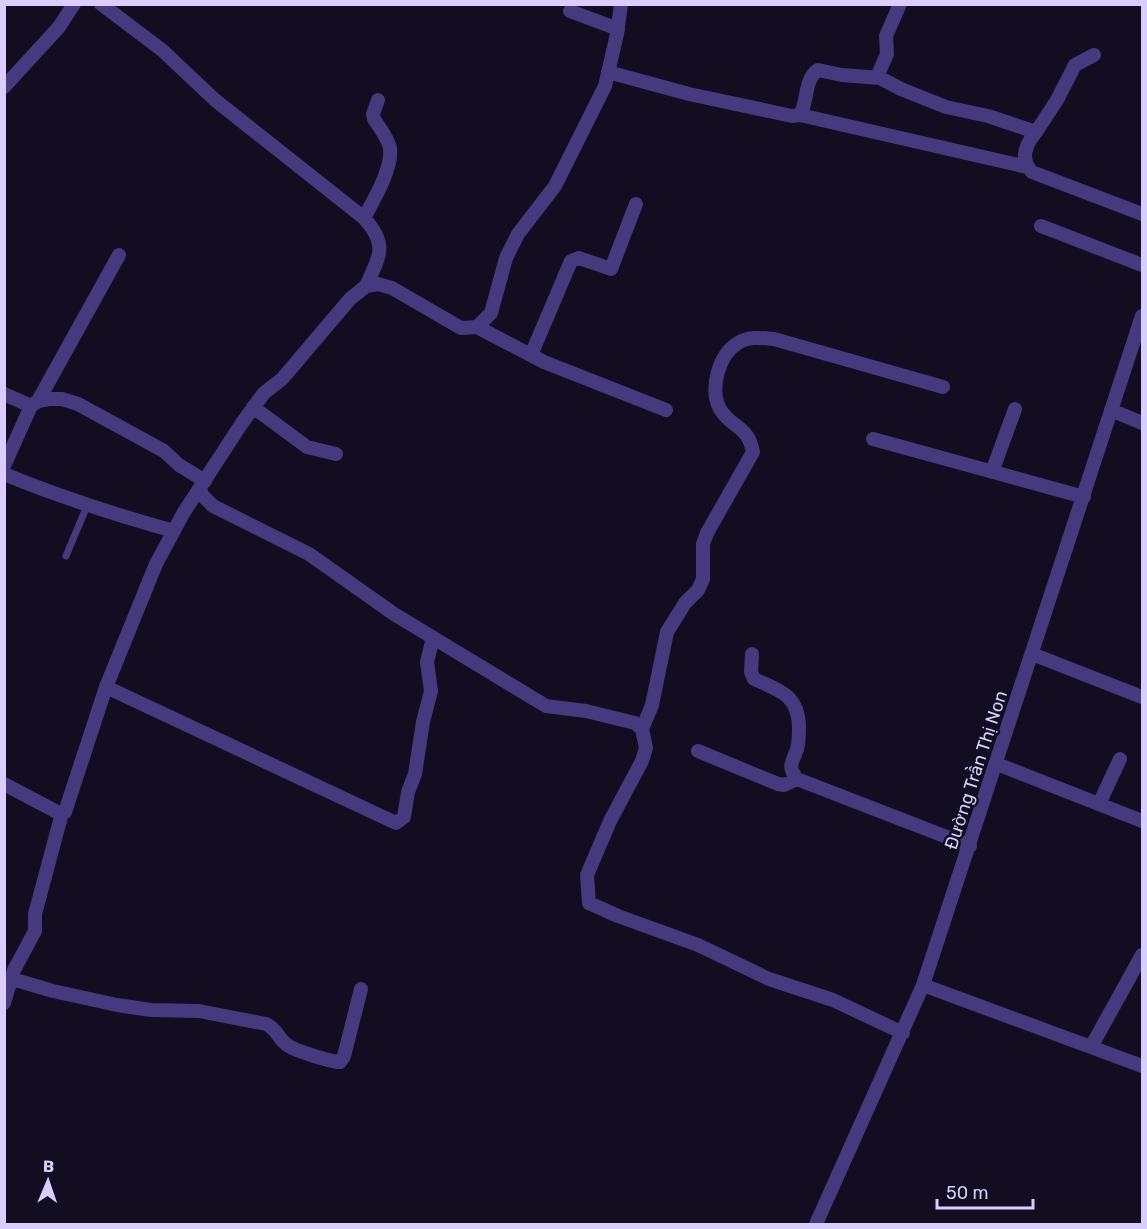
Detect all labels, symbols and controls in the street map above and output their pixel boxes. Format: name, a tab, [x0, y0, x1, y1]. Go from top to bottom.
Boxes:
street label: Đường Trần Thị Non	[939, 688, 1012, 852]
north arrow	[18, 1151, 78, 1211]
text: B	[43, 1157, 54, 1176]
scale bar	[937, 1172, 1033, 1210]
text: 50 m	[946, 1182, 989, 1204]

